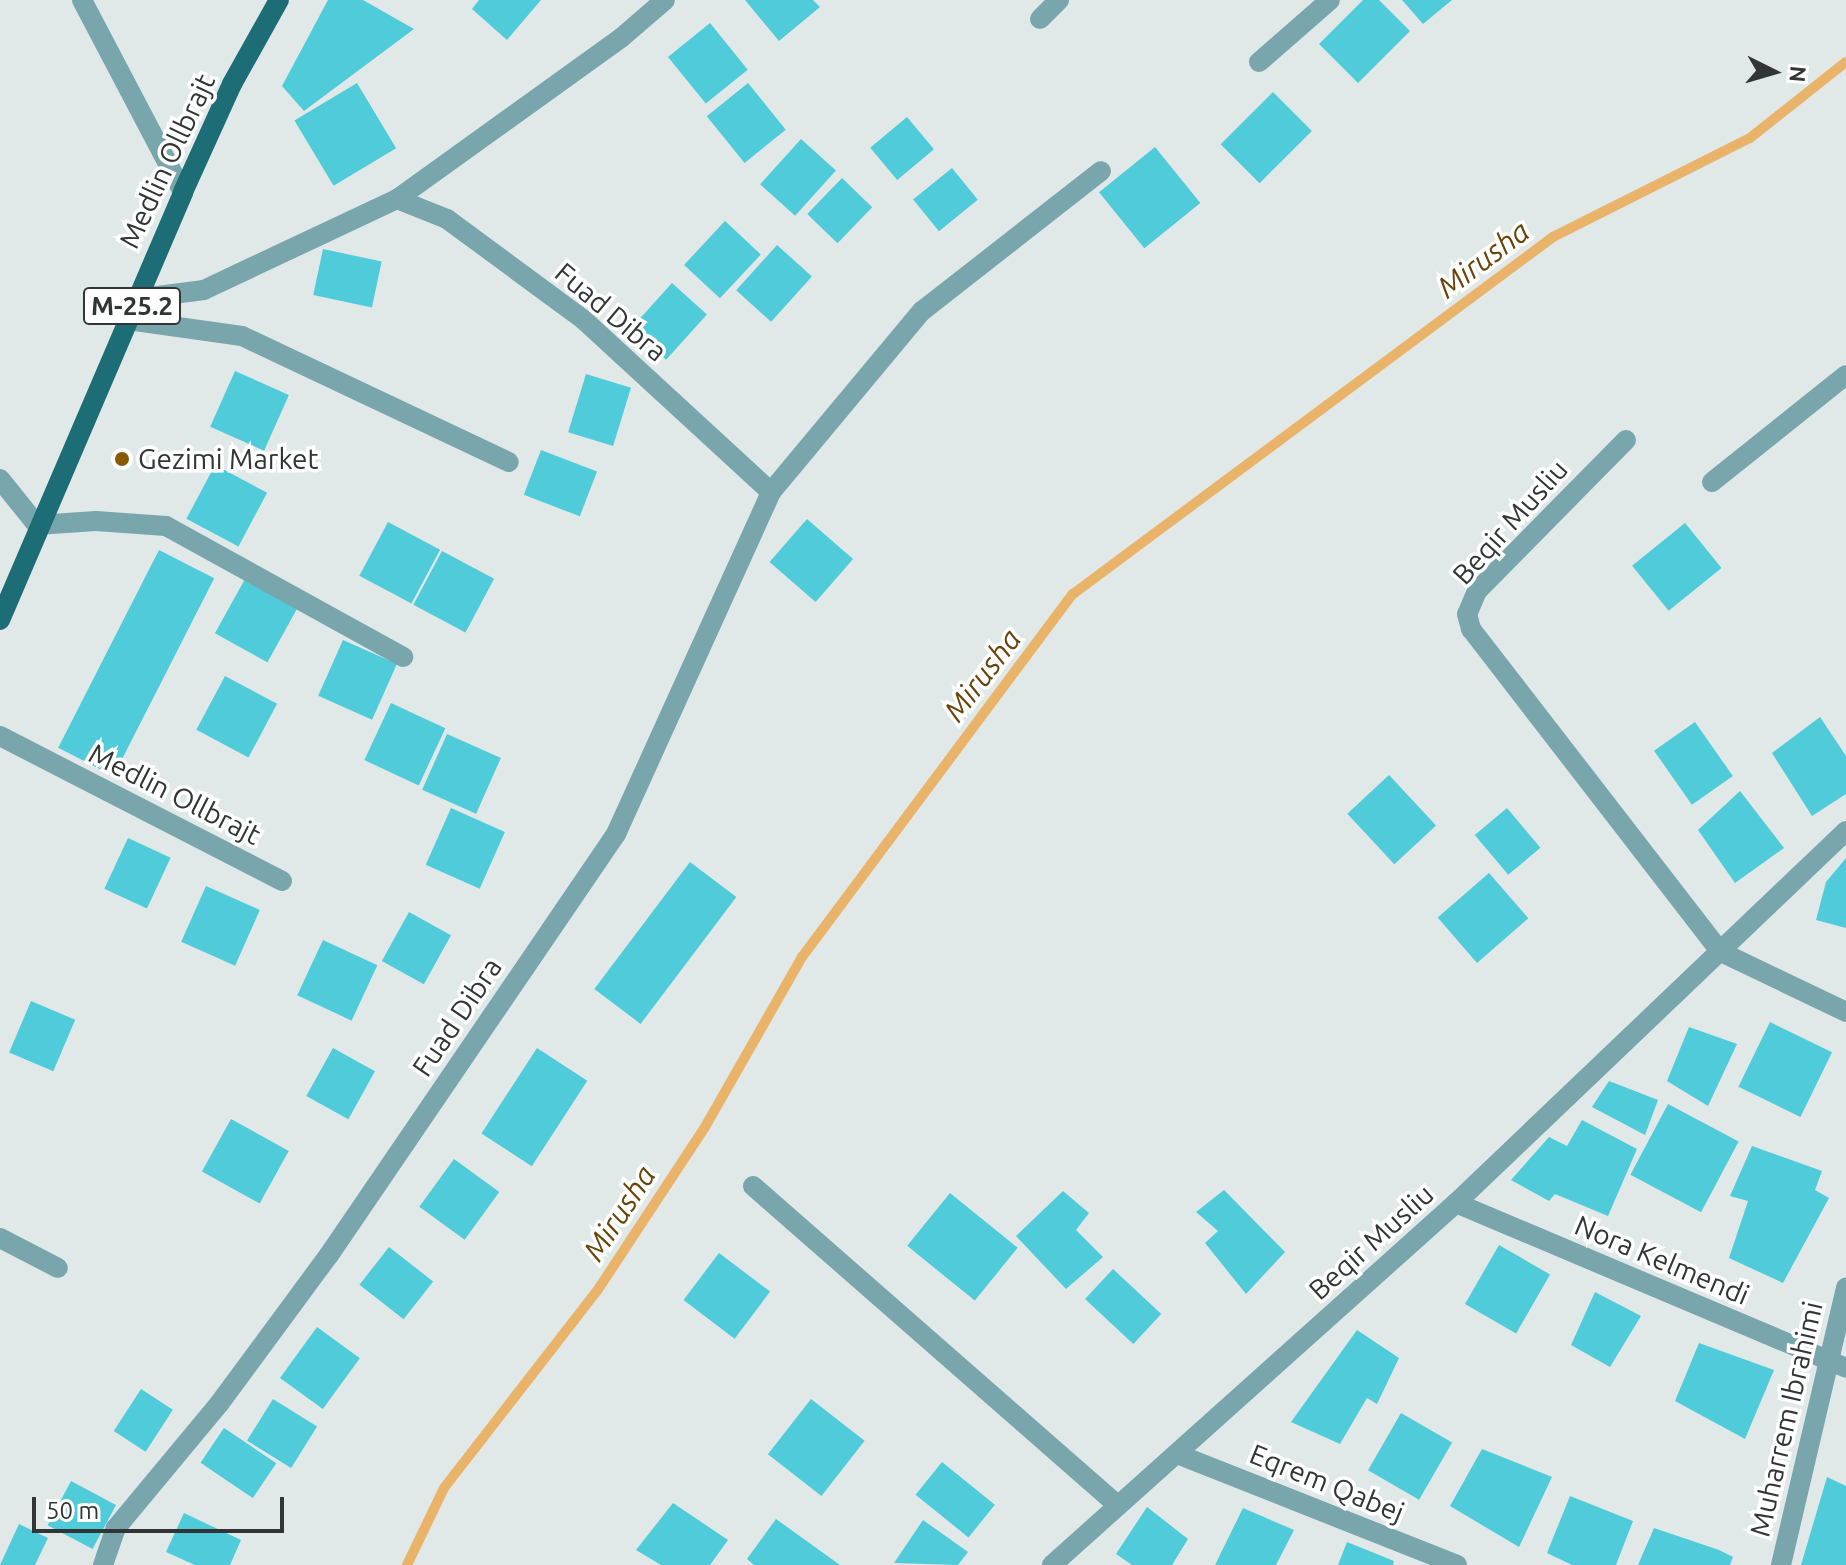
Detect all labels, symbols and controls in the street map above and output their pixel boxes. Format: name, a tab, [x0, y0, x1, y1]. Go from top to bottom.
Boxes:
north arrow	[1734, 32, 1814, 112]
text: N	[1785, 65, 1812, 83]
street label: Medlin Ollbrajt	[112, 69, 222, 253]
water label: Mirusha	[1430, 213, 1536, 305]
street label: Fuad Dibra	[548, 256, 674, 368]
road number: M-25.2	[82, 284, 182, 328]
place label: Gezimi Market	[138, 442, 319, 476]
marker: Gezimi Market	[113, 450, 131, 468]
street label: Beqir Musliu	[1445, 453, 1575, 591]
water label: Mirusha	[936, 622, 1028, 728]
street label: Medlin Ollbrajt	[83, 736, 267, 852]
street label: Fuad Dibra	[405, 951, 509, 1083]
water label: Mirusha	[575, 1159, 663, 1267]
street label: Beqir Musliu	[1302, 1177, 1440, 1307]
street label: Nora Kelmendi	[1570, 1208, 1754, 1312]
street label: Muharrem Ibrahimi	[1743, 1298, 1829, 1540]
street label: Eqrem Qabej	[1245, 1437, 1409, 1529]
scale bar	[36, 1481, 288, 1531]
text: 50 m	[46, 1497, 99, 1524]

